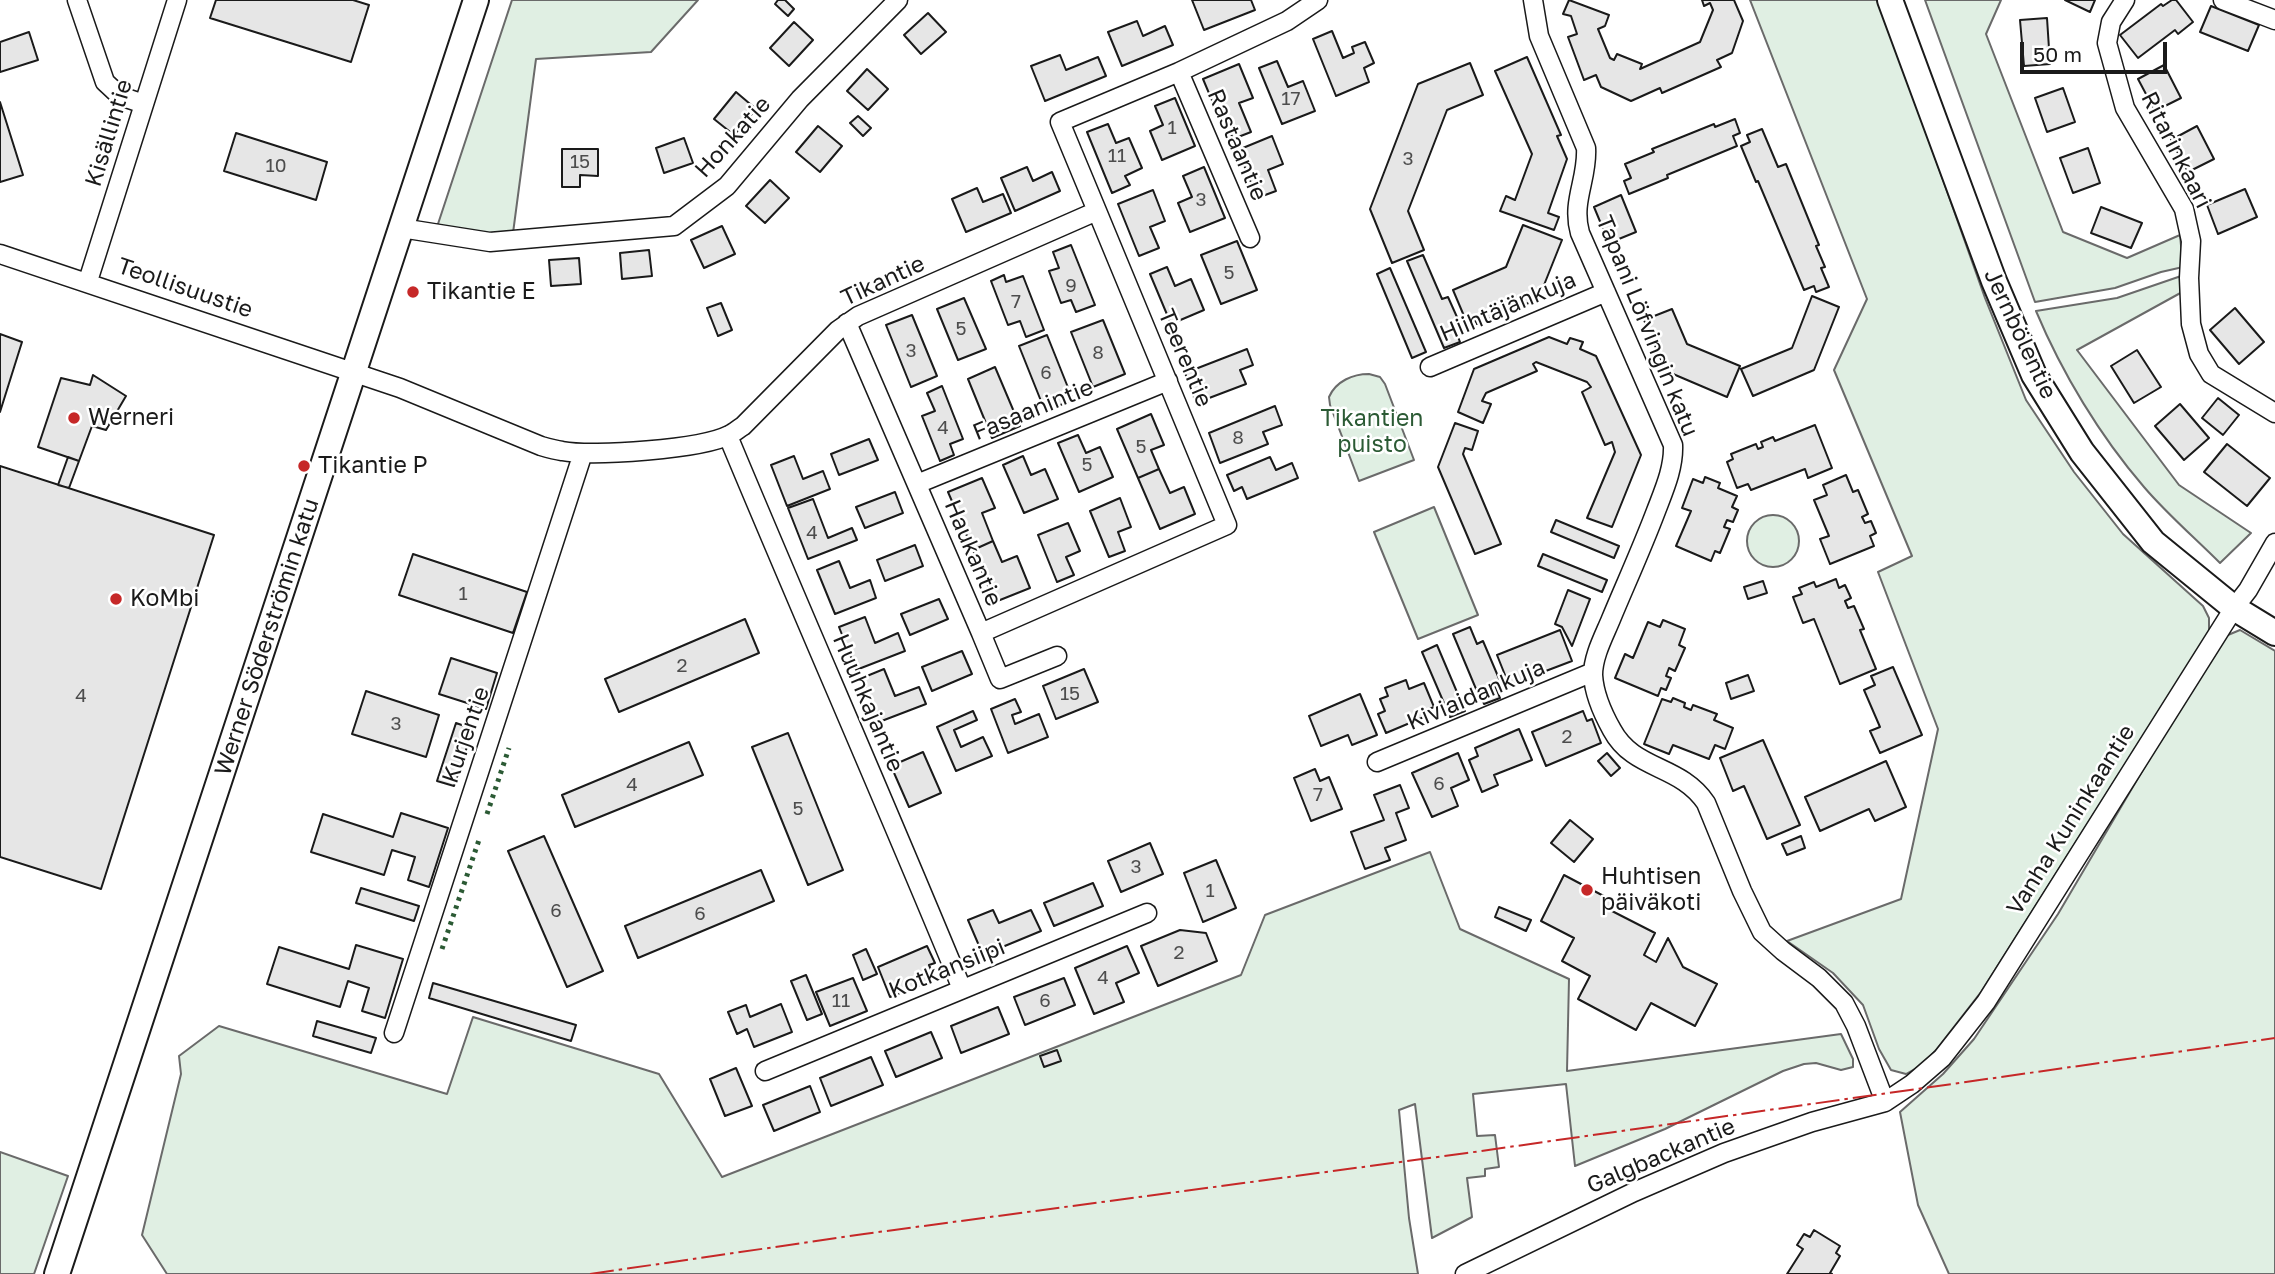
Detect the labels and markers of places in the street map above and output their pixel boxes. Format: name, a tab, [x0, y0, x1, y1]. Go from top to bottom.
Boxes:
place label: Tikantie E	[427, 278, 536, 306]
marker: Tikantie E	[405, 284, 421, 300]
place label: Werneri	[88, 404, 174, 432]
marker: Werneri	[66, 410, 82, 426]
place label: Tikantie P	[318, 452, 428, 480]
marker: Tikantie P	[296, 458, 312, 474]
place label: KoMbi	[130, 585, 199, 613]
marker: KoMbi	[108, 591, 124, 607]
place label: Huhtisen päiväkoti	[1601, 863, 1701, 917]
marker: Huhtisen päiväkoti	[1579, 882, 1595, 898]

